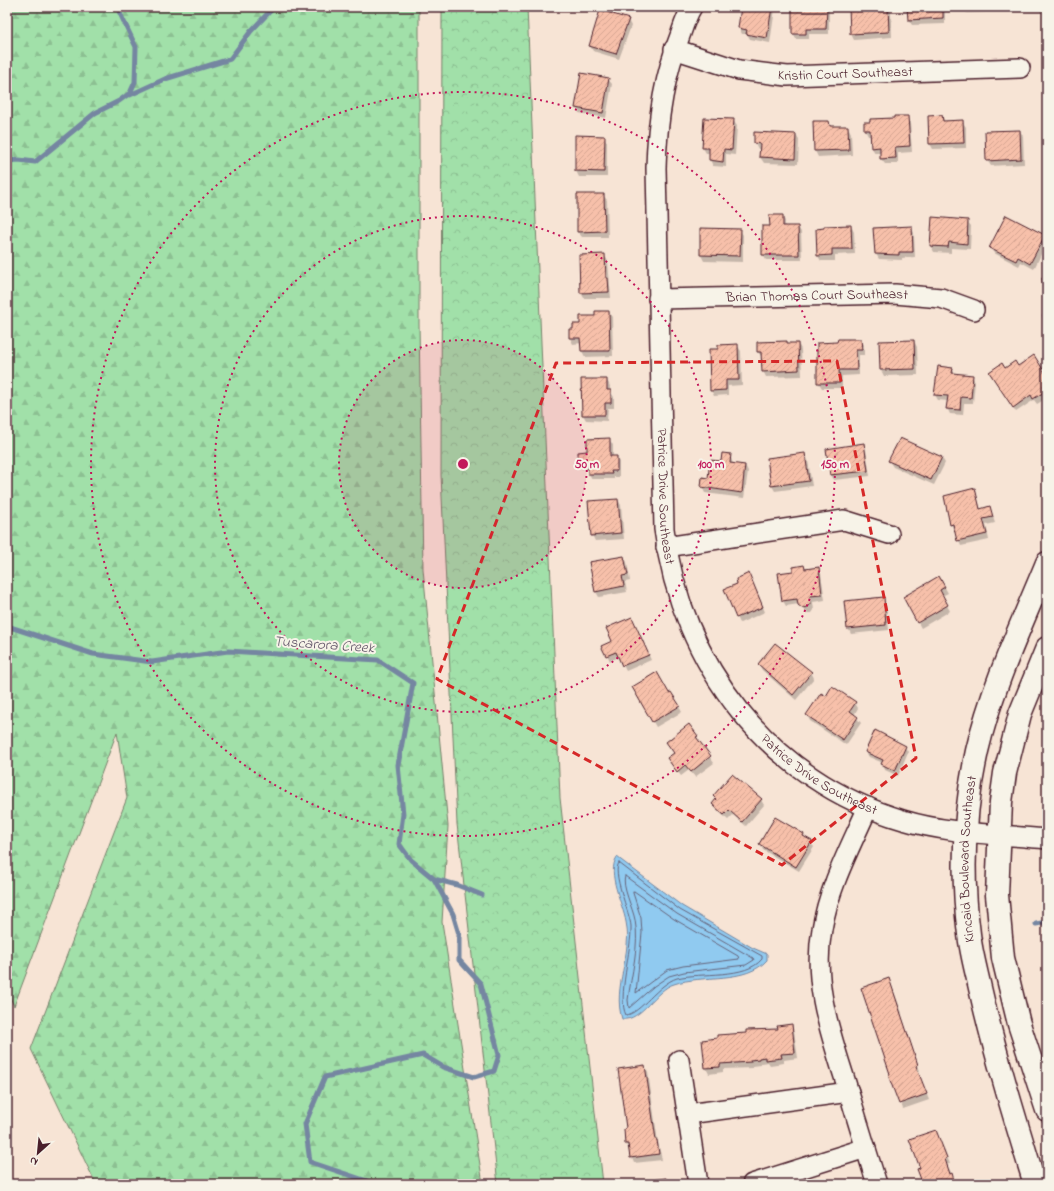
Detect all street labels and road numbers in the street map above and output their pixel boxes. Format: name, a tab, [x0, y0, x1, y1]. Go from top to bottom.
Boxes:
street label: Kristin Court Southeast	[776, 61, 914, 87]
street label: Brian Thomas Court Southeast	[725, 283, 909, 308]
street label: Patrice Drive Southeast	[651, 428, 680, 567]
street label: Patrice Drive Southeast	[756, 729, 881, 821]
street label: Kincaid Boulevard Southeast	[954, 774, 983, 944]

